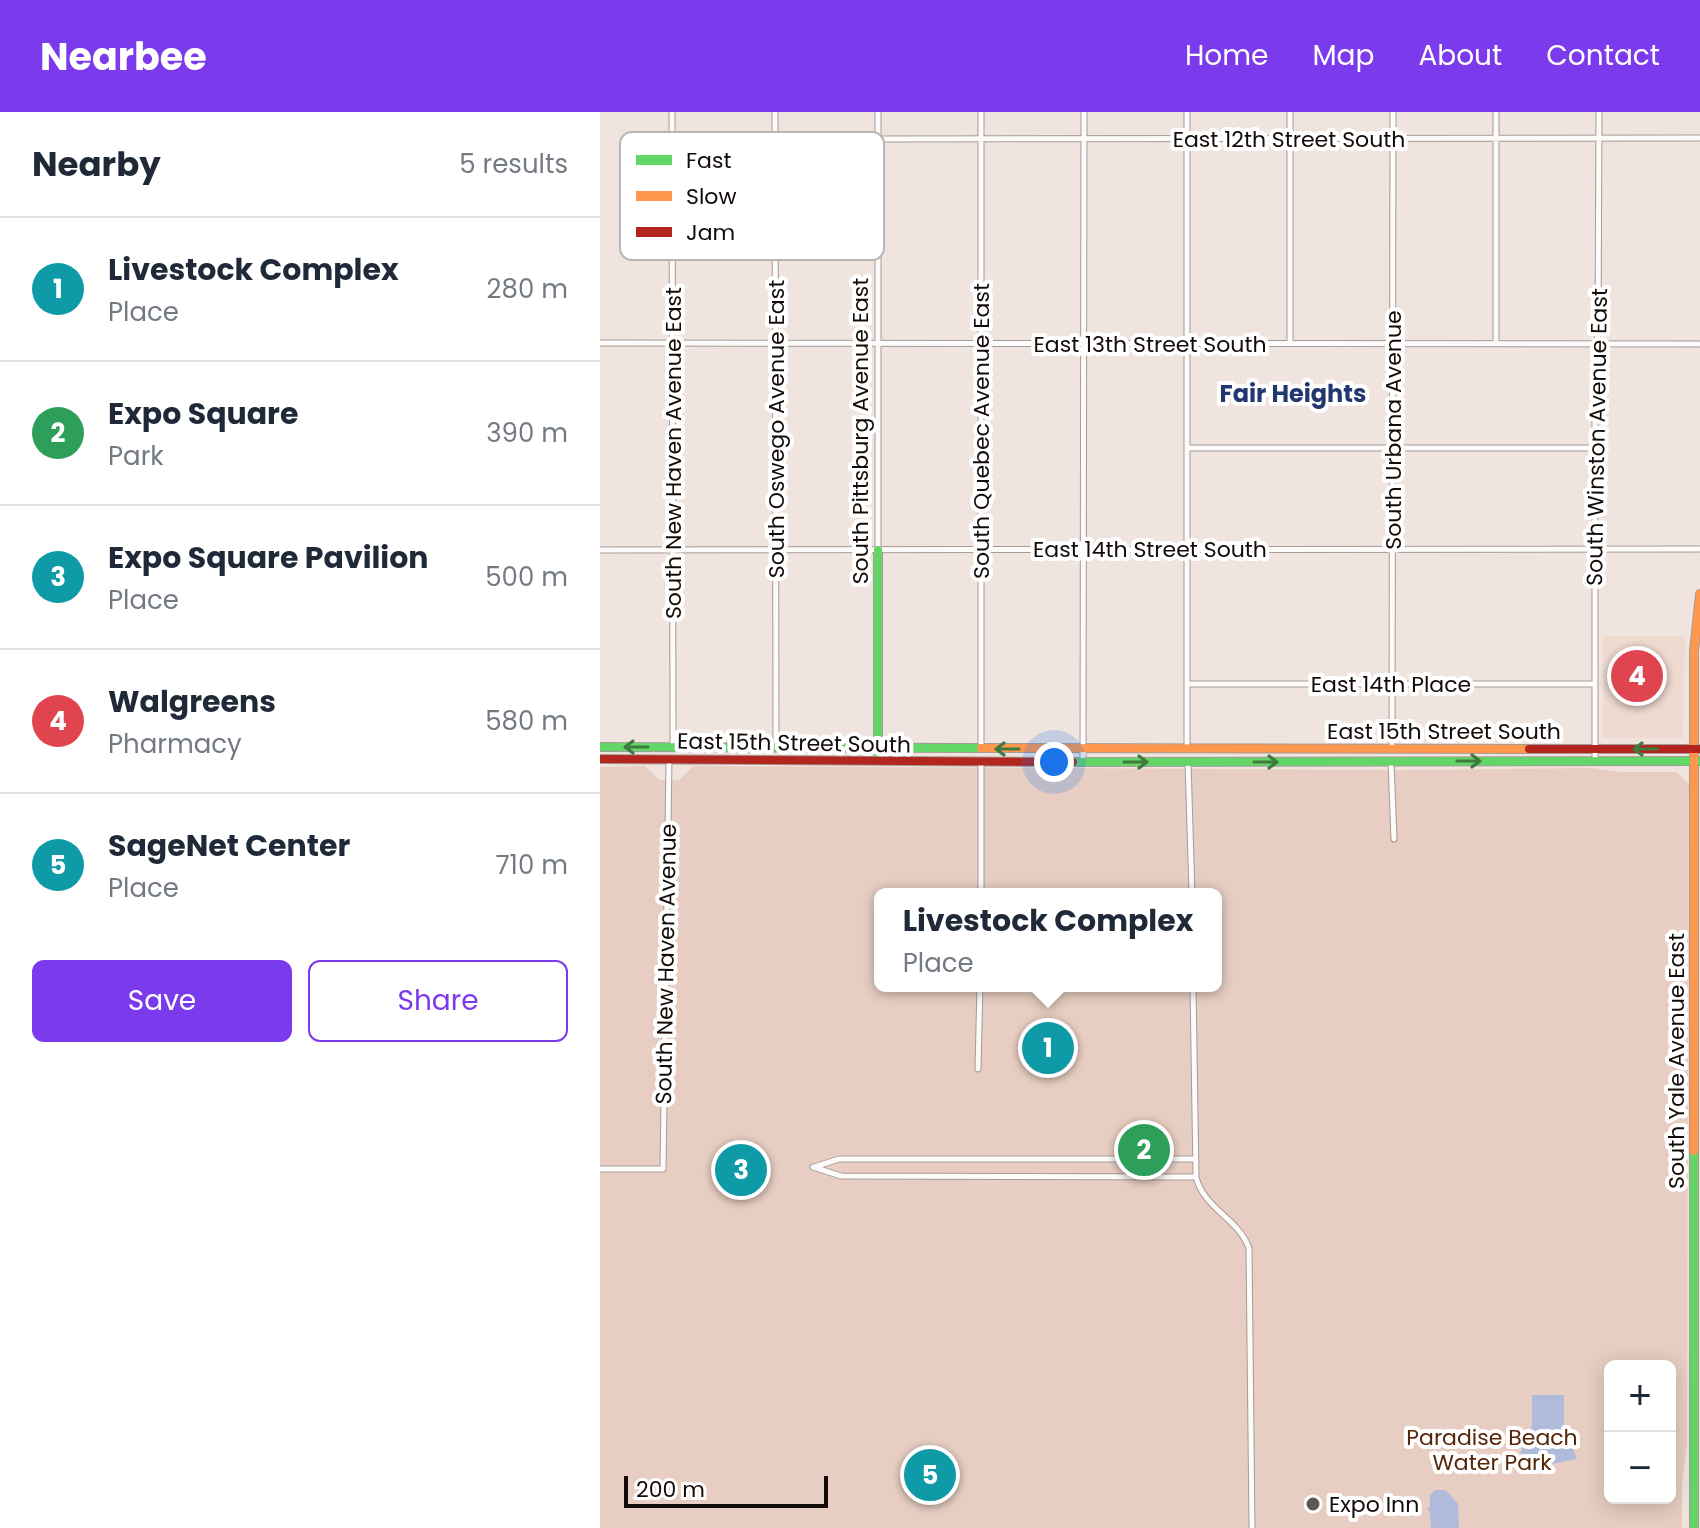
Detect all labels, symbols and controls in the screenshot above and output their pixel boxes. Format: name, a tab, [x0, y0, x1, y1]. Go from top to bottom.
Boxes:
text: Nearbee	[40, 30, 207, 83]
text: Home	[1185, 36, 1268, 75]
text: Map	[1312, 36, 1374, 75]
text: About	[1418, 36, 1502, 75]
text: Contact	[1546, 36, 1660, 75]
street label: East 12th Street South	[1173, 124, 1405, 155]
legend	[620, 132, 884, 260]
text: Nearby	[32, 140, 161, 188]
text: Fast	[686, 145, 731, 176]
text: 5 results	[459, 146, 568, 182]
text: Slow	[686, 181, 736, 212]
text: Jam	[686, 217, 735, 248]
text: Livestock Complex	[108, 248, 399, 291]
text: 1	[53, 271, 63, 307]
text: 280 m	[487, 271, 568, 307]
street label: South Pittsburg Avenue East	[845, 278, 876, 584]
street label: South Oswego Avenue East	[761, 280, 792, 578]
street label: South Quebec Avenue East	[966, 283, 997, 579]
street label: South New Haven Avenue East	[658, 287, 689, 619]
street label: South Winston Avenue East	[1579, 288, 1615, 586]
text: Place	[108, 294, 179, 330]
street label: South Urbana Avenue	[1378, 310, 1409, 550]
street label: East 13th Street South	[1034, 329, 1266, 360]
district label: Fair Heights	[1220, 377, 1366, 410]
text: Expo Square	[108, 392, 298, 435]
text: 2	[51, 415, 65, 451]
text: 390 m	[486, 415, 568, 451]
text: Park	[108, 438, 164, 474]
street label: East 14th Street South	[1033, 534, 1267, 565]
text: Expo Square Pavilion	[108, 536, 429, 579]
text: 3	[50, 559, 66, 595]
text: 500 m	[485, 559, 568, 595]
text: Place	[108, 582, 179, 618]
pin: 4	[1611, 646, 1663, 706]
street label: East 14th Place	[1311, 669, 1471, 700]
text: Walgreens	[108, 680, 276, 723]
text: 4	[49, 703, 67, 739]
text: 580 m	[485, 703, 568, 739]
street label: East 15th Street South	[1327, 716, 1561, 747]
street label: East 15th Street South	[677, 725, 911, 761]
text: Pharmacy	[108, 726, 242, 762]
one-way arrow	[623, 739, 650, 755]
one-way arrow	[1632, 741, 1659, 757]
one-way arrow	[994, 742, 1021, 757]
your location	[1034, 742, 1074, 782]
one-way arrow	[1455, 753, 1482, 769]
one-way arrow	[1122, 754, 1149, 770]
one-way arrow	[1252, 754, 1279, 770]
street label: South New Haven Avenue	[648, 823, 684, 1105]
text: SageNet Center	[108, 824, 350, 867]
text: 5	[50, 847, 66, 883]
text: 710 m	[495, 847, 568, 883]
text: Place	[108, 870, 179, 906]
popup	[874, 888, 1222, 992]
text: Livestock Complex	[903, 899, 1193, 942]
street label: South Yale Avenue East	[1661, 933, 1692, 1189]
text: Place	[903, 945, 974, 981]
button: Save	[32, 960, 292, 1042]
button: Share	[308, 960, 568, 1042]
pin: 1	[1022, 1018, 1074, 1078]
pin: 2	[1118, 1120, 1170, 1180]
pin: 3	[715, 1140, 767, 1200]
map controls	[1604, 1360, 1676, 1504]
button: +	[1604, 1360, 1676, 1432]
park label: Paradise Beach Water Park	[1406, 1422, 1578, 1478]
button: −	[1604, 1432, 1676, 1504]
pin: 5	[904, 1445, 956, 1505]
scale bar	[624, 1472, 828, 1508]
text: 200 m	[636, 1474, 705, 1505]
place label: Expo Inn	[1329, 1489, 1419, 1520]
marker: Expo Inn	[1304, 1495, 1322, 1513]

